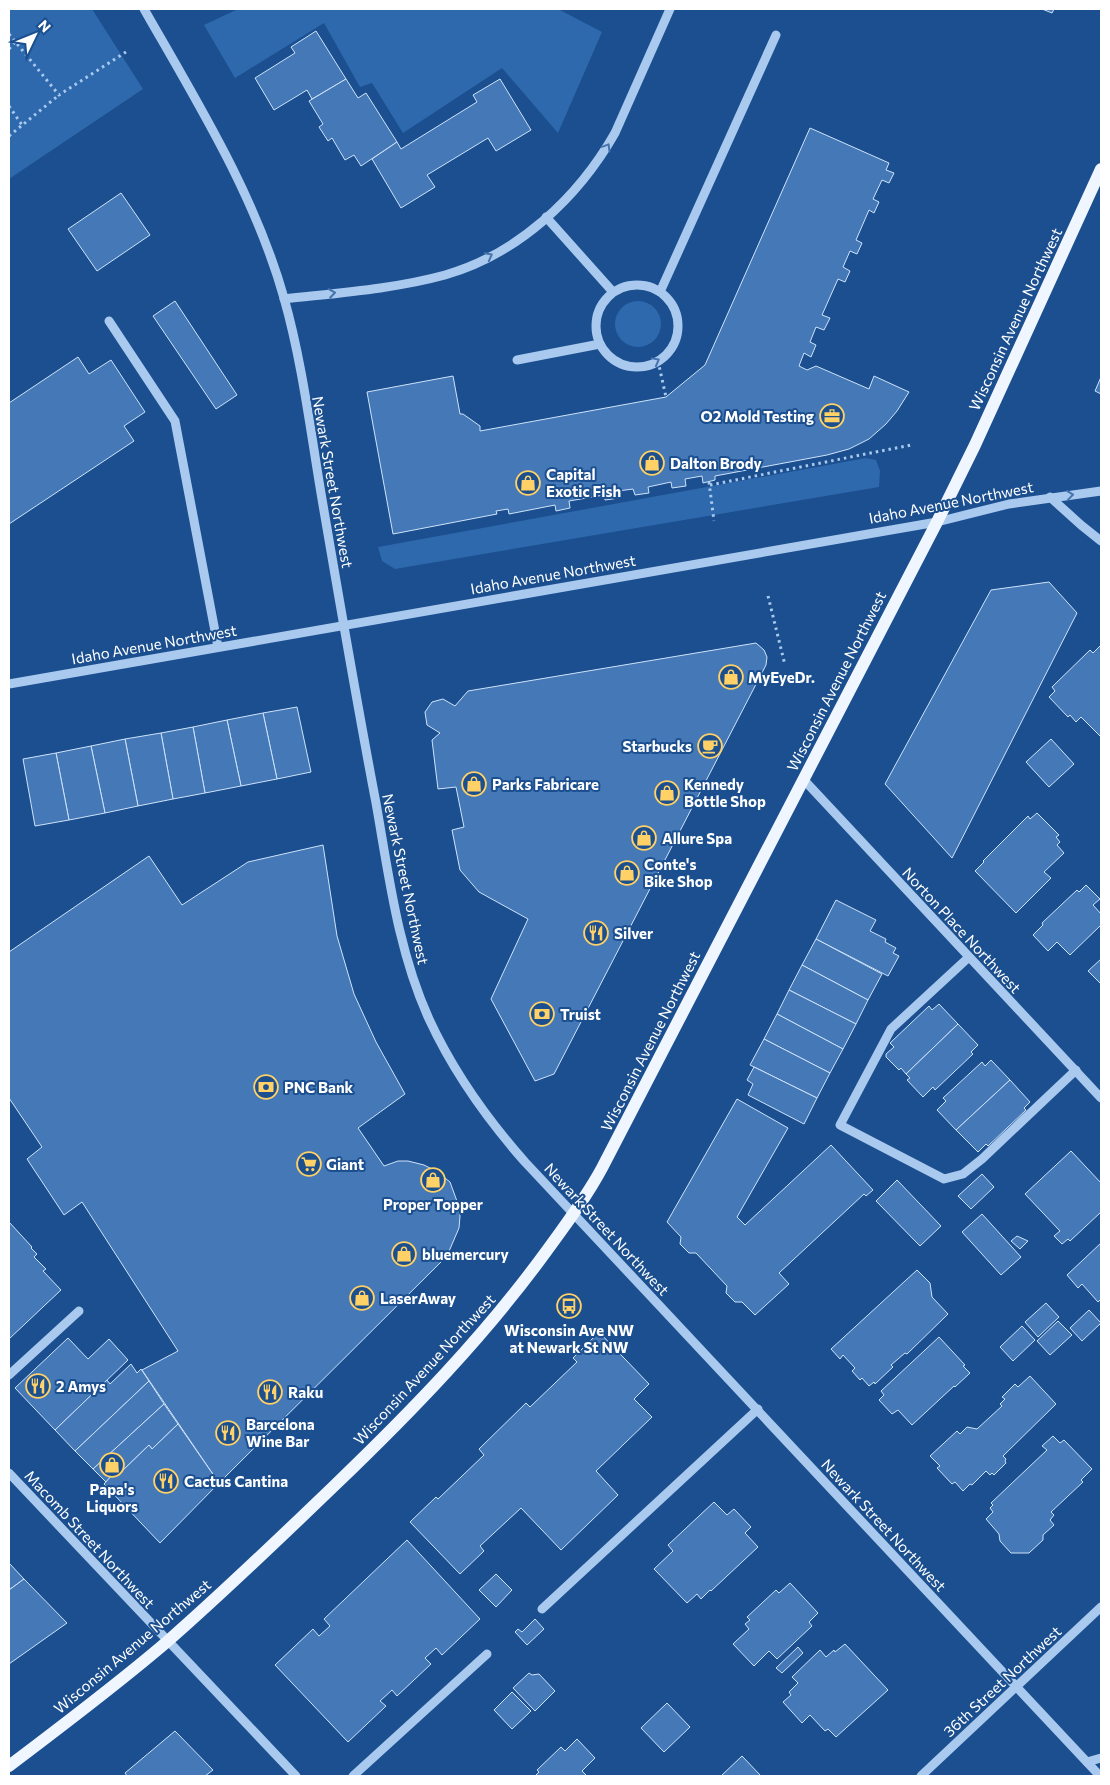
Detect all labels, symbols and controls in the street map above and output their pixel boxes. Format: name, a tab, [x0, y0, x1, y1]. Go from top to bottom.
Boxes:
north arrow	[10, 10, 60, 60]
text: N	[35, 16, 55, 35]
one-way arrow	[600, 143, 610, 152]
street label: Wisconsin Avenue Northwest	[965, 225, 1065, 413]
one-way arrow	[484, 252, 493, 262]
one-way arrow	[329, 288, 337, 299]
one-way arrow	[650, 357, 659, 367]
street label: Newark Street Northwest	[309, 395, 357, 569]
office icon: O2 Mold Testing	[819, 403, 845, 429]
place label: O2 Mold Testing	[701, 407, 814, 425]
shop icon: Dalton Brody	[639, 450, 665, 476]
place label: Dalton Brody	[670, 454, 762, 472]
place label: Capital Exotic Fish	[546, 465, 621, 500]
shop icon: Capital Exotic Fish	[515, 470, 541, 496]
street label: Idaho Avenue Northwest	[867, 477, 1035, 527]
one-way arrow	[1067, 490, 1075, 501]
street label: Idaho Avenue Northwest	[469, 551, 637, 597]
street label: Wisconsin Avenue Northwest	[783, 588, 889, 774]
street label: Idaho Avenue Northwest	[70, 621, 238, 667]
shop icon: MyEyeDr.	[718, 664, 744, 690]
place label: MyEyeDr.	[748, 668, 815, 686]
cafe icon: Starbucks	[697, 733, 723, 759]
place label: Starbucks	[622, 737, 692, 755]
shop icon: Parks Fabricare	[461, 771, 487, 797]
place label: Parks Fabricare	[492, 775, 599, 793]
place label: Kennedy Bottle Shop	[684, 775, 766, 810]
shop icon: Kennedy Bottle Shop	[654, 780, 680, 806]
street label: Newark Street Northwest	[379, 792, 433, 966]
shop icon: Allure Spa	[631, 825, 657, 851]
place label: Allure Spa	[662, 829, 732, 847]
place label: Conte's Bike Shop	[644, 855, 713, 890]
shop icon: Conte's Bike Shop	[614, 860, 640, 886]
street label: Norton Place Northwest	[899, 863, 1025, 997]
restaurant icon: Silver	[583, 920, 609, 946]
place label: Silver	[614, 924, 653, 942]
street label: Wisconsin Avenue Northwest	[597, 948, 703, 1134]
bank icon: Truist	[529, 1001, 555, 1027]
place label: Truist	[560, 1005, 601, 1023]
bank icon: PNC Bank	[253, 1074, 279, 1100]
place label: PNC Bank	[284, 1078, 354, 1096]
supermarket icon: Giant	[296, 1151, 322, 1177]
place label: Giant	[326, 1155, 364, 1173]
street label: Newark Street Northwest	[541, 1159, 673, 1299]
shop icon: Proper Topper	[420, 1167, 446, 1193]
place label: Proper Topper	[383, 1195, 483, 1213]
shop icon: bluemercury	[391, 1241, 417, 1267]
place label: bluemercury	[422, 1245, 509, 1263]
shop icon: LaserAway	[349, 1285, 375, 1311]
place label: LaserAway	[380, 1289, 457, 1307]
street label: Wisconsin Avenue Northwest	[349, 1290, 499, 1448]
bus stop icon: Wisconsin Ave NW at Newark St NW	[556, 1293, 582, 1319]
place label: Wisconsin Ave NW at Newark St NW	[504, 1321, 634, 1356]
restaurant icon: 2 Amys	[25, 1373, 51, 1399]
place label: 2 Amys	[56, 1377, 106, 1395]
restaurant icon: Raku	[257, 1379, 283, 1405]
place label: Raku	[288, 1383, 323, 1401]
place label: Barcelona Wine Bar	[246, 1415, 315, 1450]
restaurant icon: Barcelona Wine Bar	[215, 1420, 241, 1446]
shop icon: Papa's Liquors	[99, 1452, 125, 1478]
street label: Newark Street Northwest	[818, 1455, 950, 1595]
street label: Macomb Street Northwest	[21, 1466, 159, 1612]
restaurant icon: Cactus Cantina	[153, 1468, 179, 1494]
place label: Cactus Cantina	[184, 1472, 288, 1490]
place label: Papa's Liquors	[86, 1480, 138, 1515]
street label: Wisconsin Avenue Northwest	[50, 1575, 214, 1717]
street label: 36th Street Northwest	[940, 1622, 1064, 1740]

